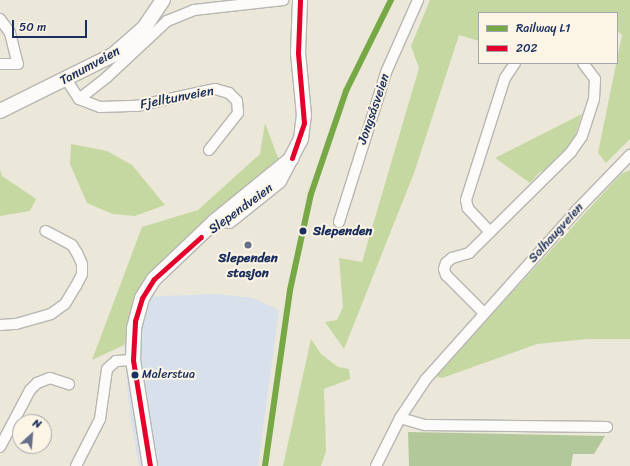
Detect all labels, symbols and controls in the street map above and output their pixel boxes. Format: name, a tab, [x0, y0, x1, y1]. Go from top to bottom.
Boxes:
scale bar	[14, 12, 89, 38]
legend	[478, 12, 618, 64]
text: 50 m	[19, 16, 46, 38]
text: Railway L1	[516, 17, 570, 39]
text: 202	[516, 37, 537, 59]
street label: Tanumveien	[57, 43, 123, 89]
street label: Jongsåsveien	[355, 72, 393, 146]
street label: Fjelltunveien	[139, 83, 215, 113]
street label: Slependveien	[206, 180, 276, 238]
street label: Solhaugveien	[525, 200, 587, 266]
place label: Slependen	[313, 223, 372, 239]
marker: Slependen	[296, 224, 310, 238]
marker: Slependen stasjon	[243, 240, 253, 250]
place label: Slependen stasjon	[218, 251, 278, 282]
place label: Malerstua	[142, 368, 195, 382]
marker: Malerstua	[130, 370, 140, 380]
text: N	[29, 413, 45, 434]
north arrow	[12, 414, 52, 454]

